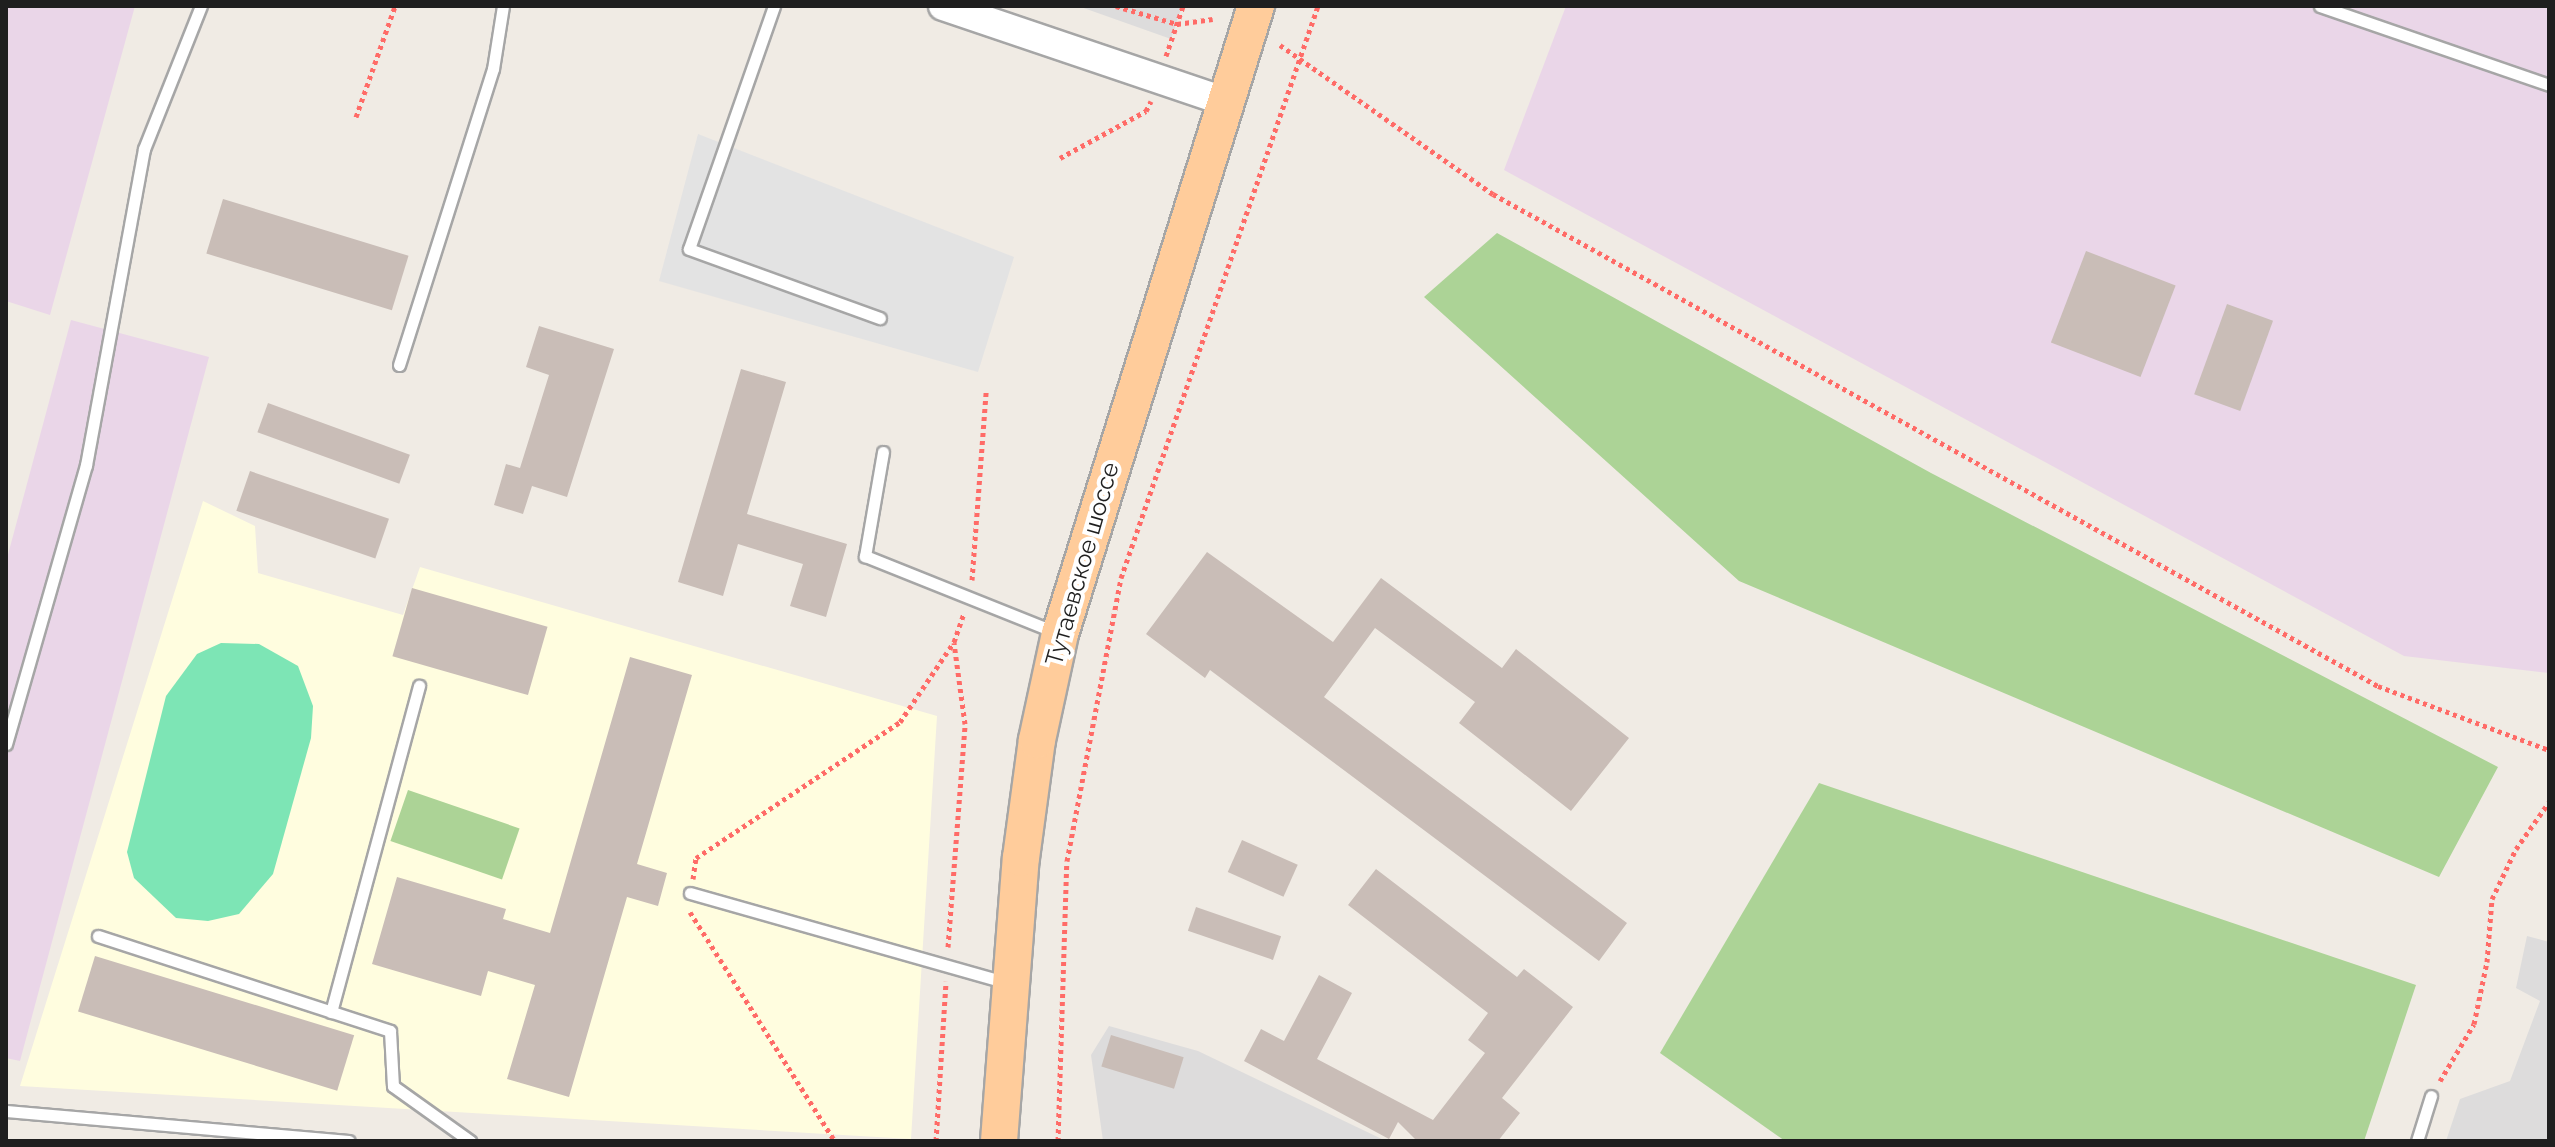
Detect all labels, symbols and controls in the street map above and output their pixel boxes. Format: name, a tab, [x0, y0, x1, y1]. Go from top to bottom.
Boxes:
street label: Тутаевское шоссе	[1039, 459, 1125, 669]

